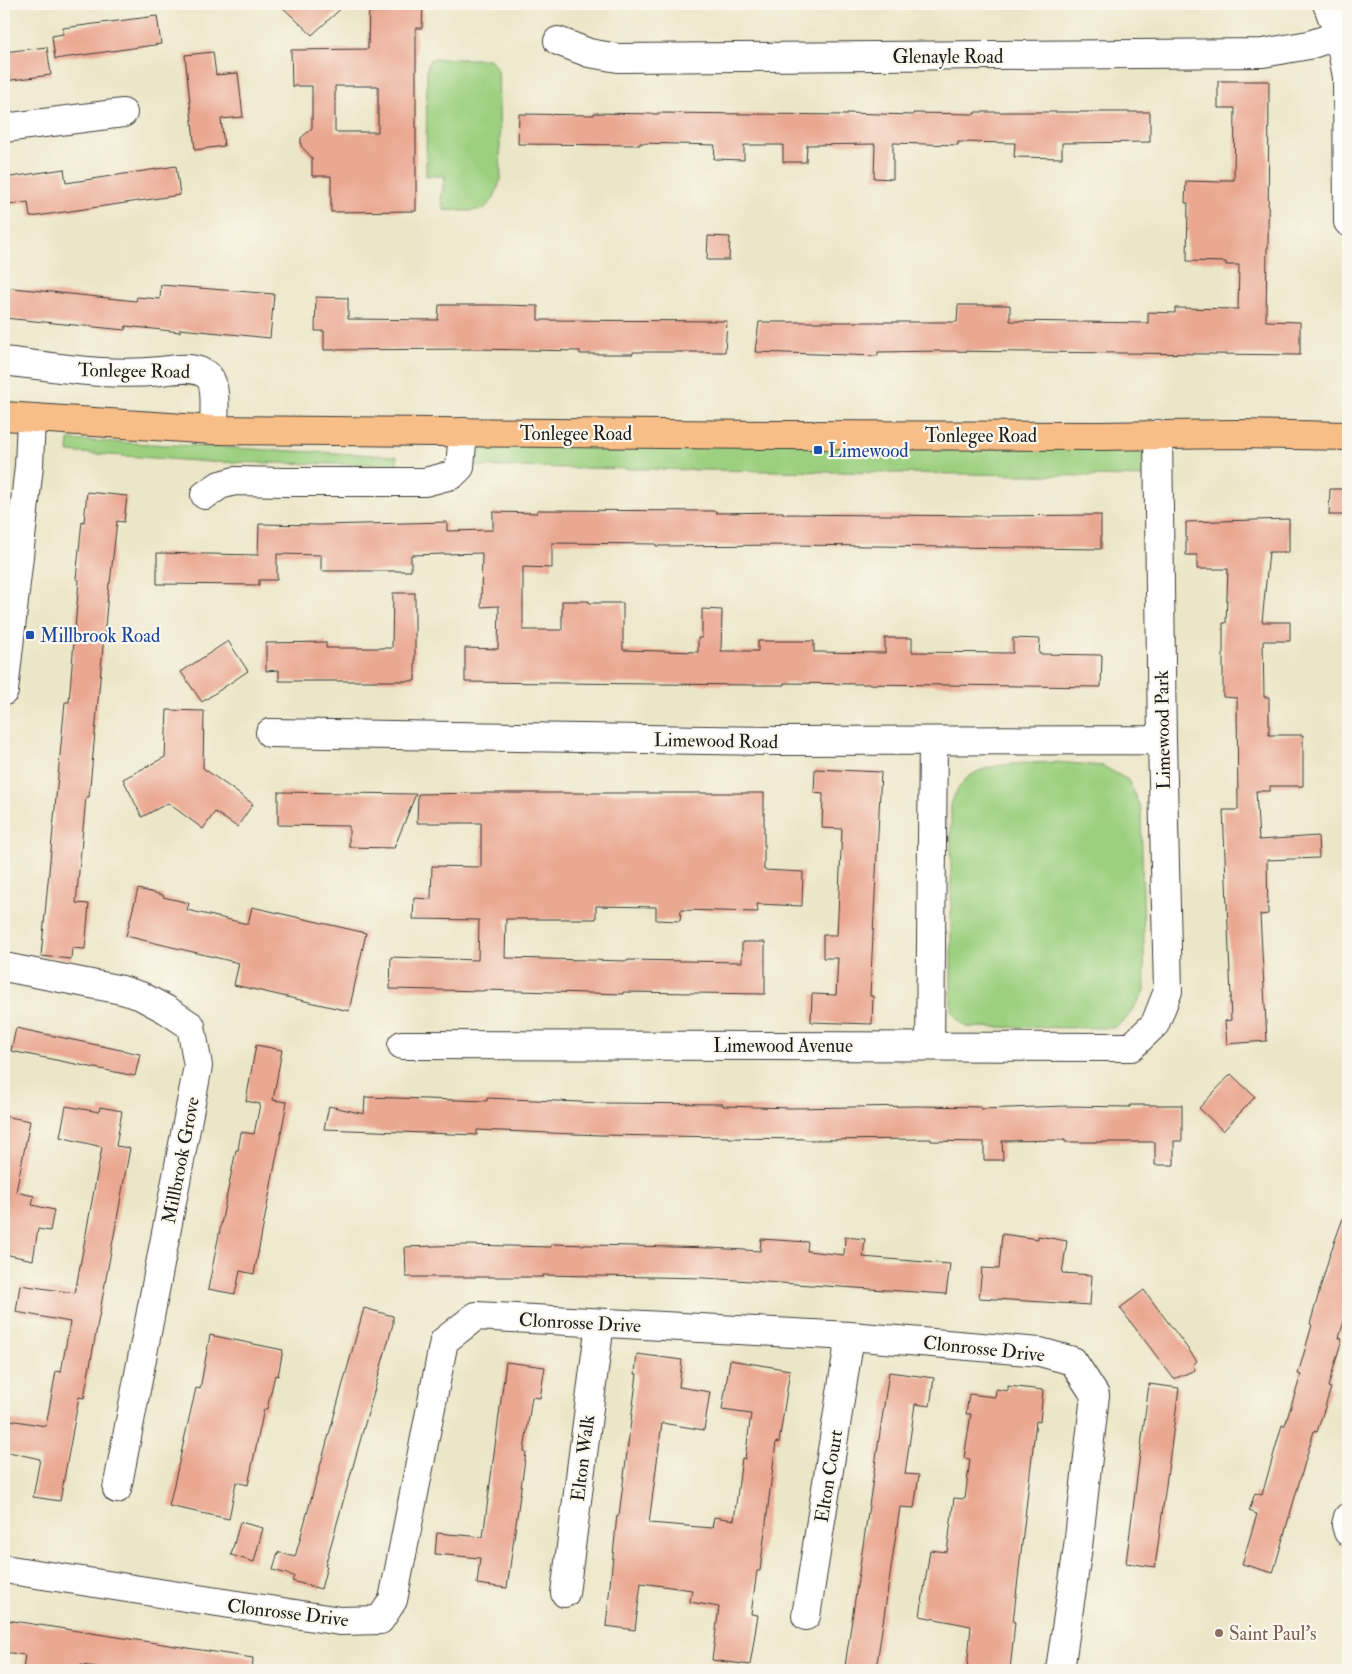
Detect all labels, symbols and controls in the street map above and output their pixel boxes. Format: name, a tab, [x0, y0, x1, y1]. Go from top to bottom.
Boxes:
street label: Glenayle Road	[893, 45, 1004, 69]
street label: Tonlegee Road	[78, 358, 191, 384]
street label: Tonlegee Road	[520, 422, 633, 446]
street label: Tonlegee Road	[925, 424, 1038, 448]
place label: Limewood	[828, 439, 909, 463]
marker: Limewood	[812, 444, 824, 456]
place label: Millbrook Road	[40, 624, 161, 648]
marker: Millbrook Road	[24, 629, 36, 641]
street label: Limewood Park	[1150, 670, 1176, 790]
street label: Limewood Road	[654, 728, 779, 754]
street label: Limewood Avenue	[713, 1034, 853, 1058]
street label: Millbrook Grove	[157, 1095, 205, 1226]
street label: Clonrosse Drive	[518, 1308, 642, 1338]
street label: Clonrosse Drive	[922, 1331, 1046, 1367]
street label: Elton Walk	[566, 1414, 600, 1503]
street label: Elton Court	[810, 1428, 848, 1524]
street label: Clonrosse Drive	[226, 1594, 350, 1632]
place label: Saint Paul's	[1229, 1622, 1317, 1646]
marker: Saint Paul's	[1213, 1627, 1225, 1639]

